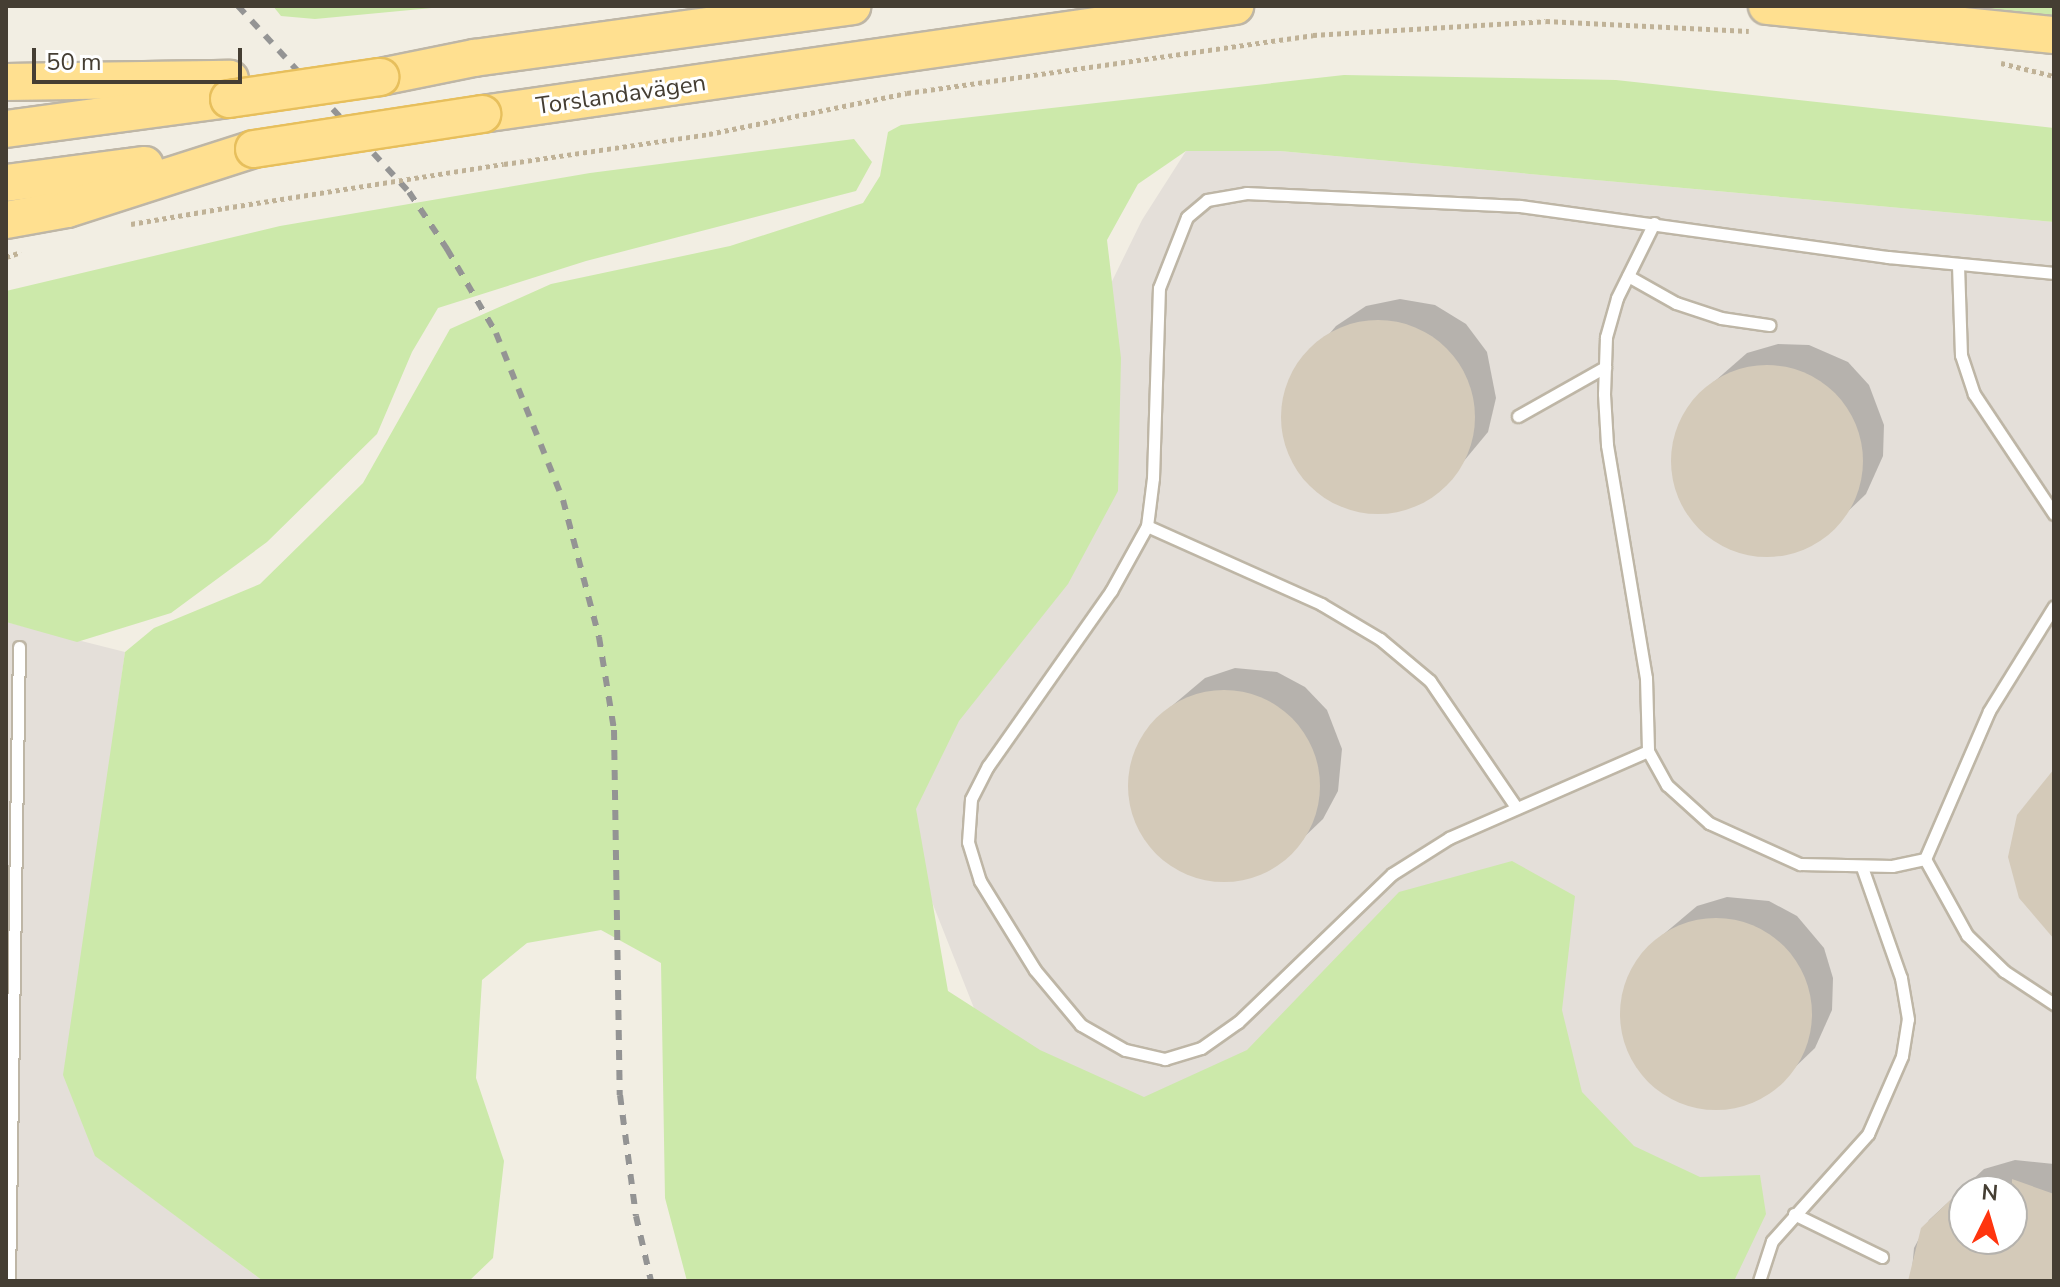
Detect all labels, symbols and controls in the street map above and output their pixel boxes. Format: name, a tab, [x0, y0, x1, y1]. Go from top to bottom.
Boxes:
scale bar	[36, 32, 246, 82]
text: 50 m	[46, 46, 102, 78]
street label: Torslandavägen	[534, 69, 708, 121]
north arrow	[1948, 1175, 2028, 1255]
text: N	[1980, 1177, 1999, 1209]

